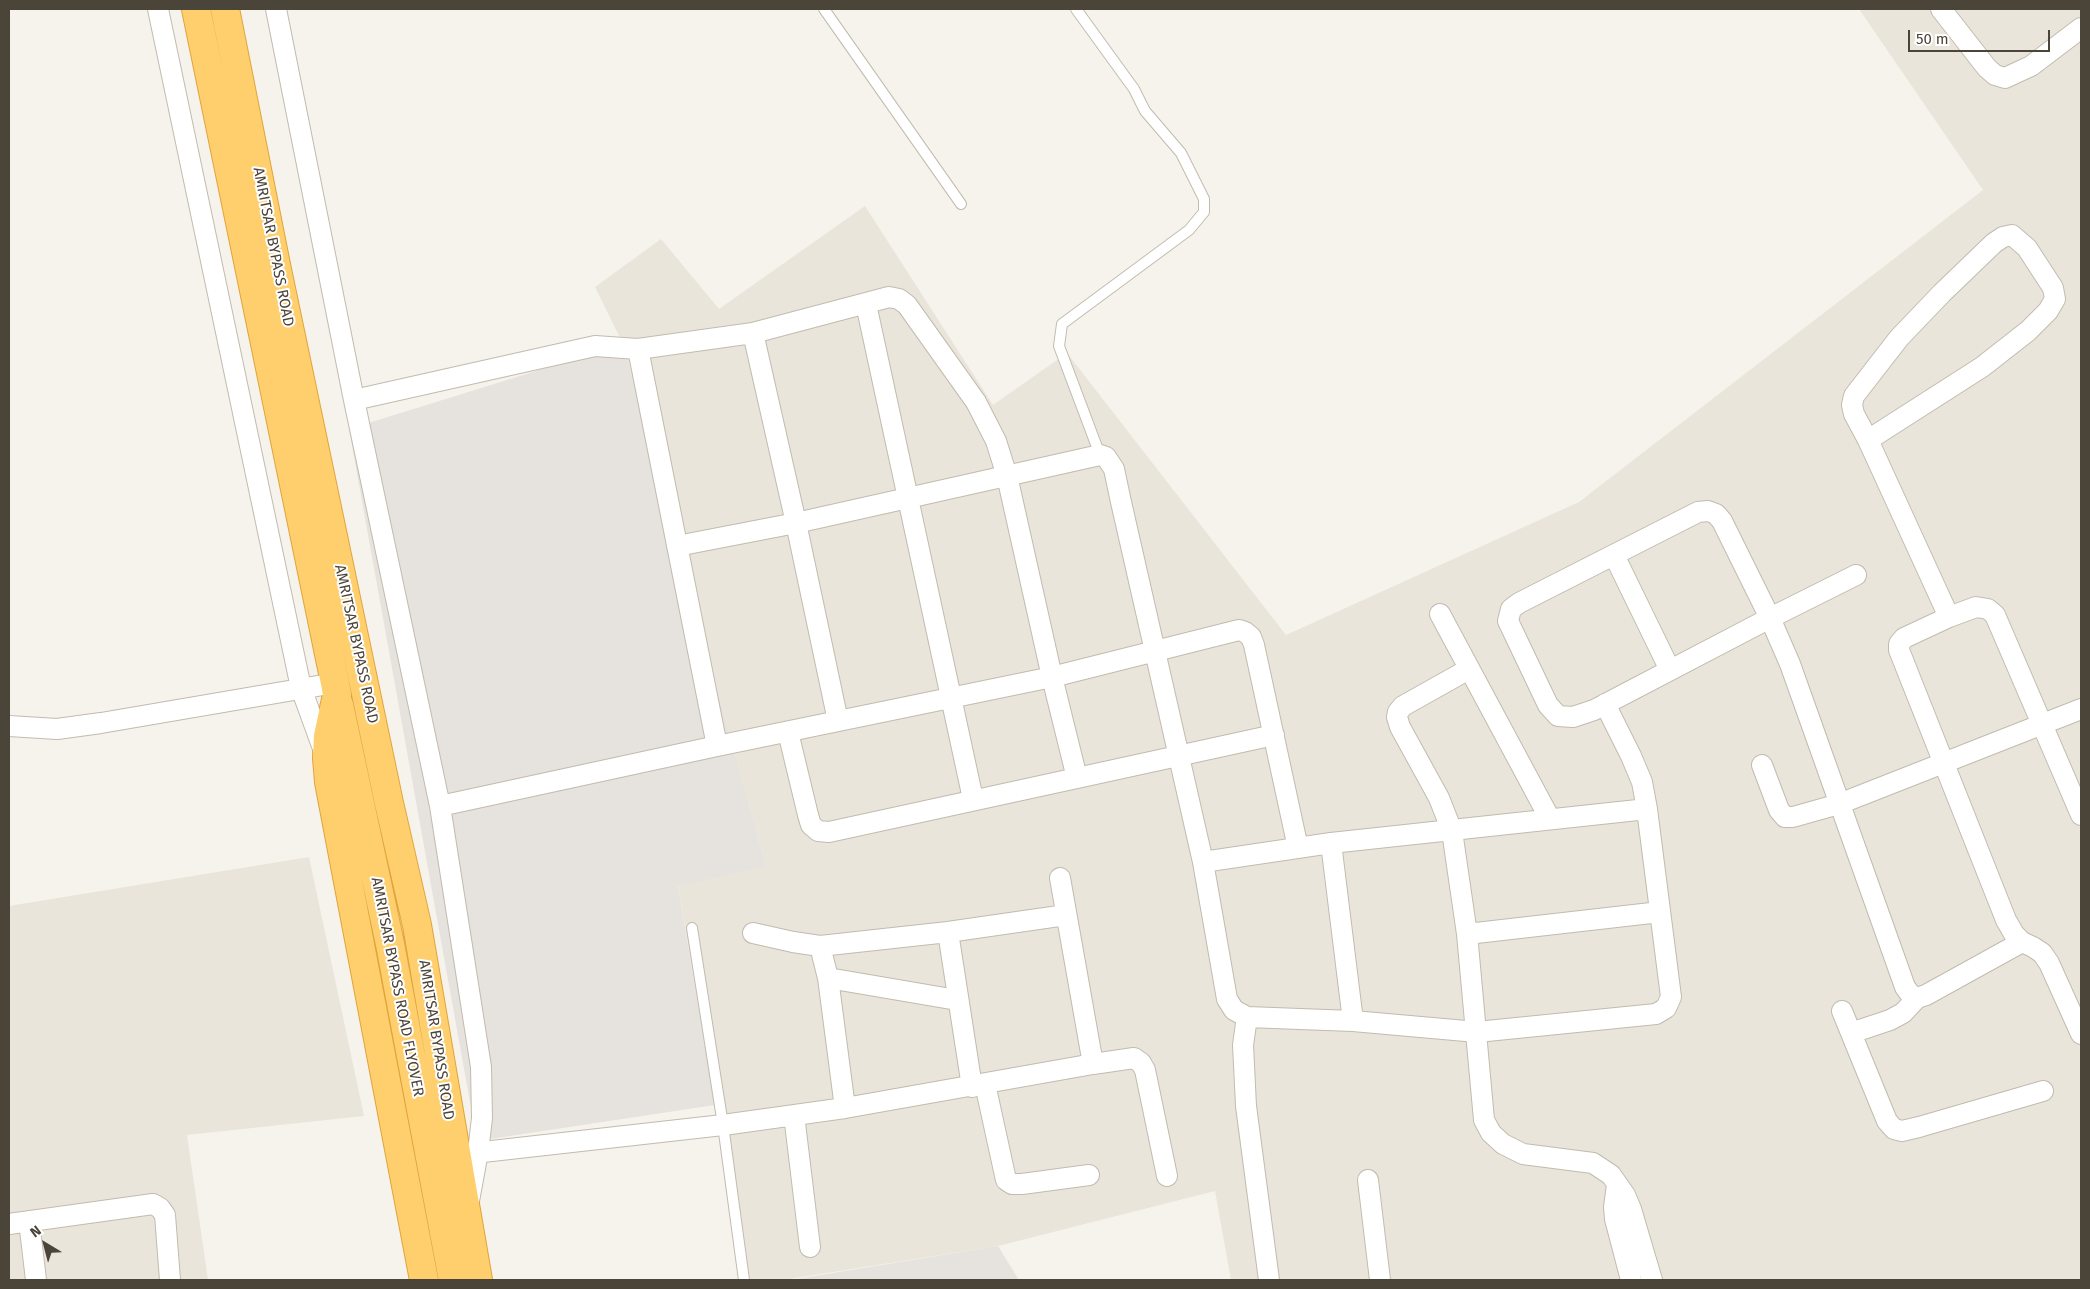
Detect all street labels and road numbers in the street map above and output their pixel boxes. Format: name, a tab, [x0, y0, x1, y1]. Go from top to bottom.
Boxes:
street label: AMRITSAR BYPASS ROAD	[249, 166, 297, 328]
street label: AMRITSAR BYPASS ROAD	[330, 563, 382, 725]
street label: AMRITSAR BYPASS ROAD FLYOVER	[367, 876, 427, 1098]
street label: AMRITSAR BYPASS ROAD	[414, 959, 458, 1121]

